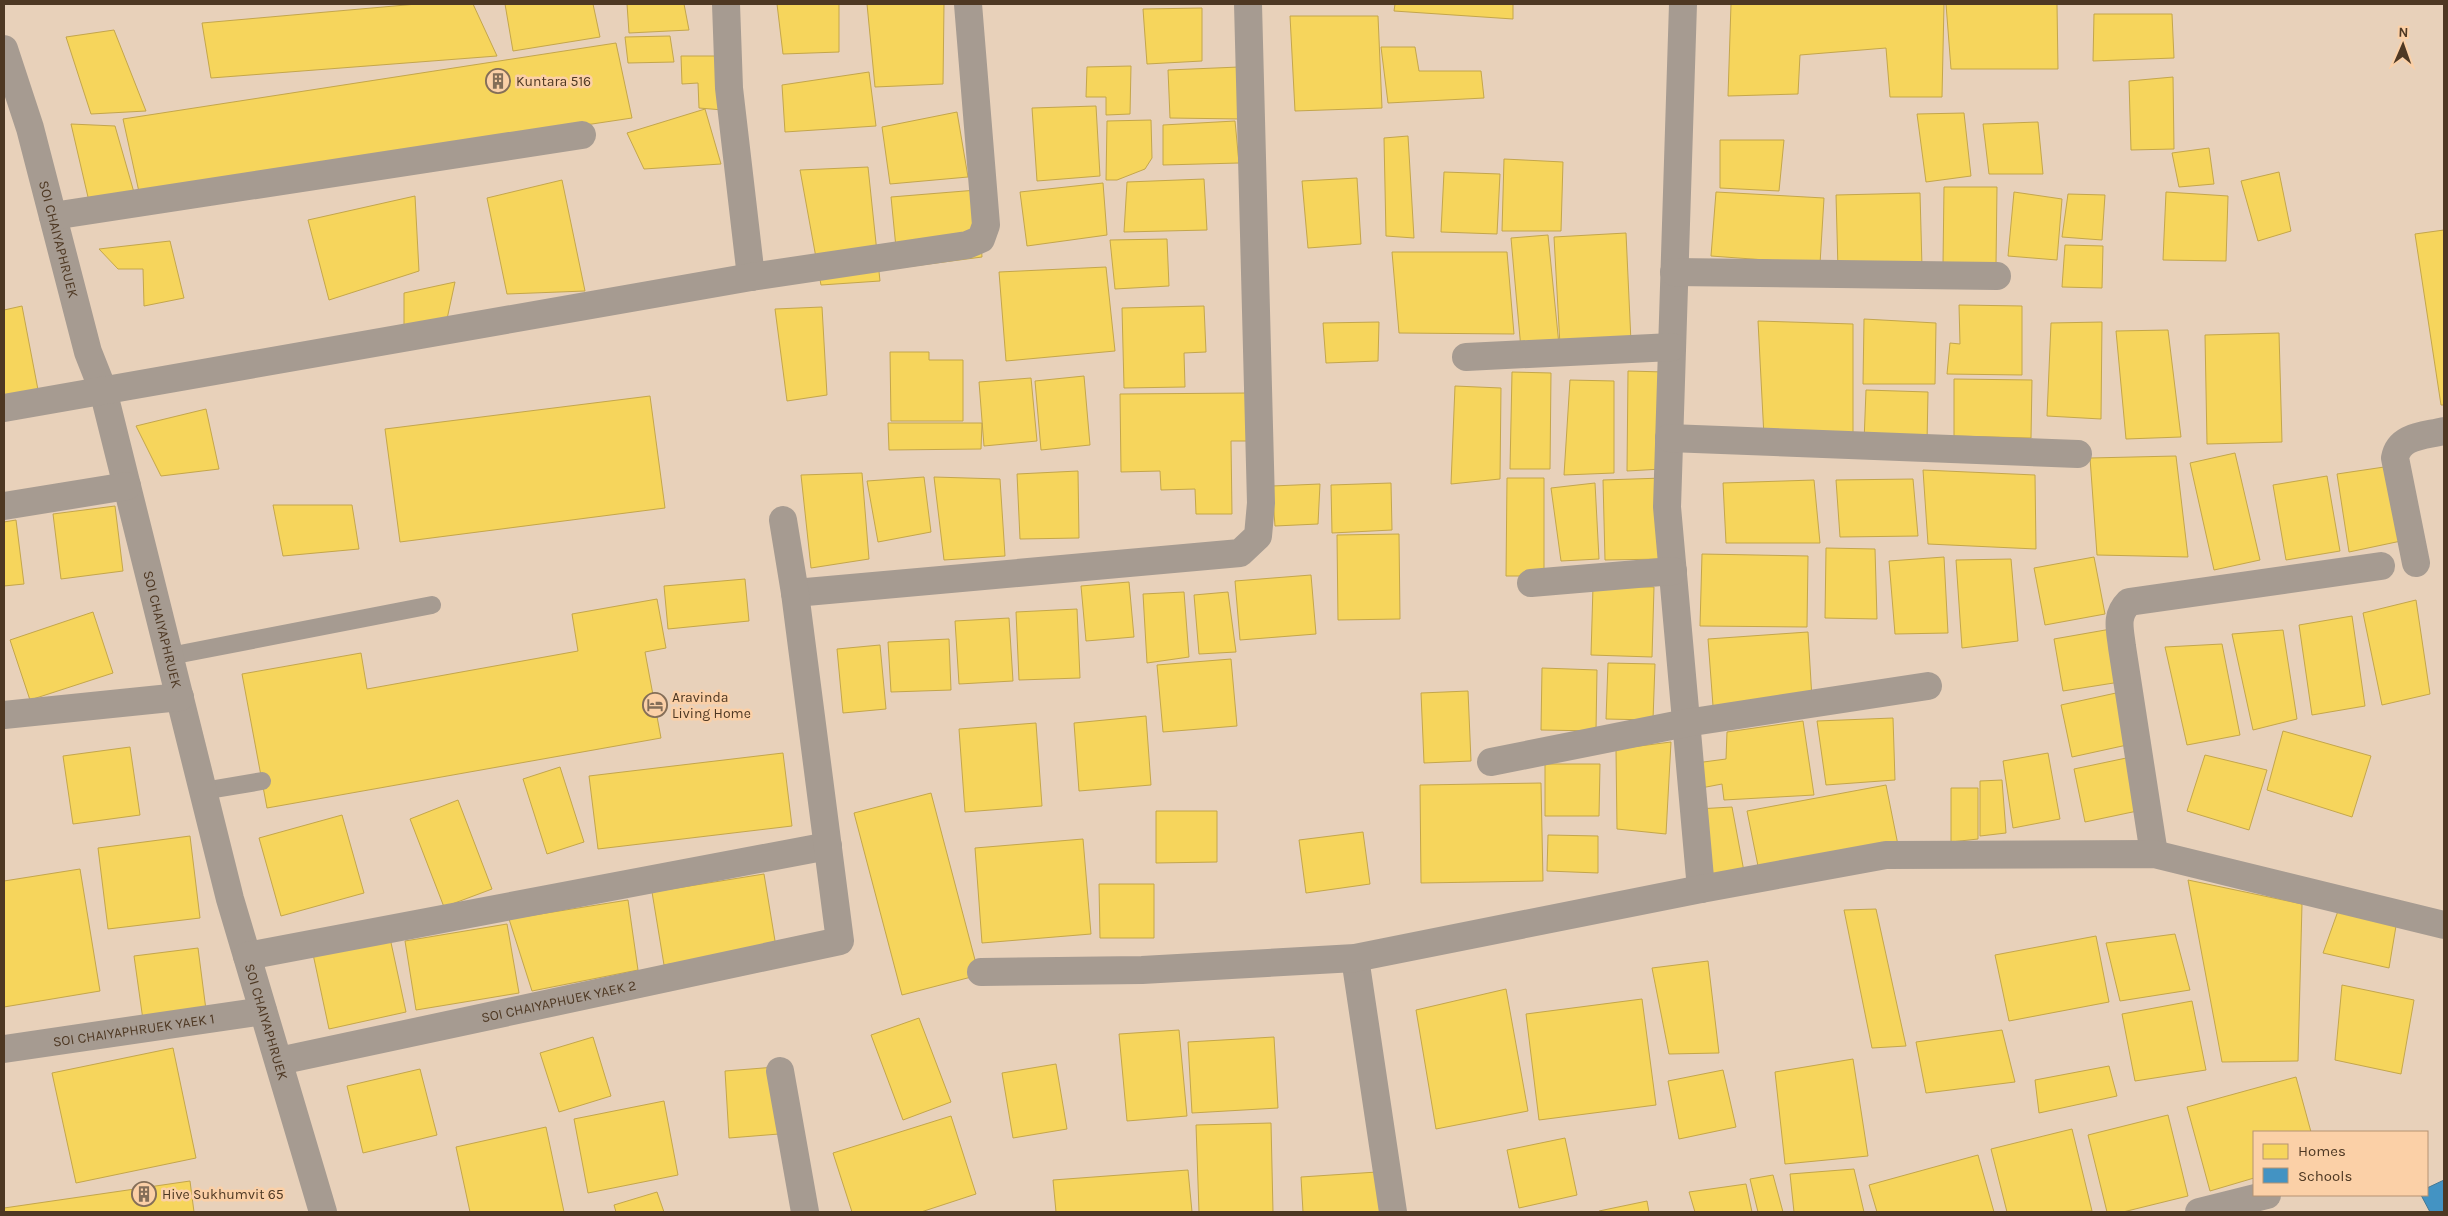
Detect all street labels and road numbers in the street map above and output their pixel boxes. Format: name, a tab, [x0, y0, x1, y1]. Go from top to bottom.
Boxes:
street label: SOI CHAIYAPHRUEK	[35, 179, 82, 300]
street label: SOI CHAIYAPHRUEK	[139, 569, 185, 690]
street label: SOI CHAIYAPHRUEK	[241, 962, 291, 1083]
street label: SOI CHAIYAPHUEK YAEK 2	[480, 977, 638, 1027]
street label: SOI CHAIYAPHRUEK YAEK 1	[52, 1010, 216, 1051]

